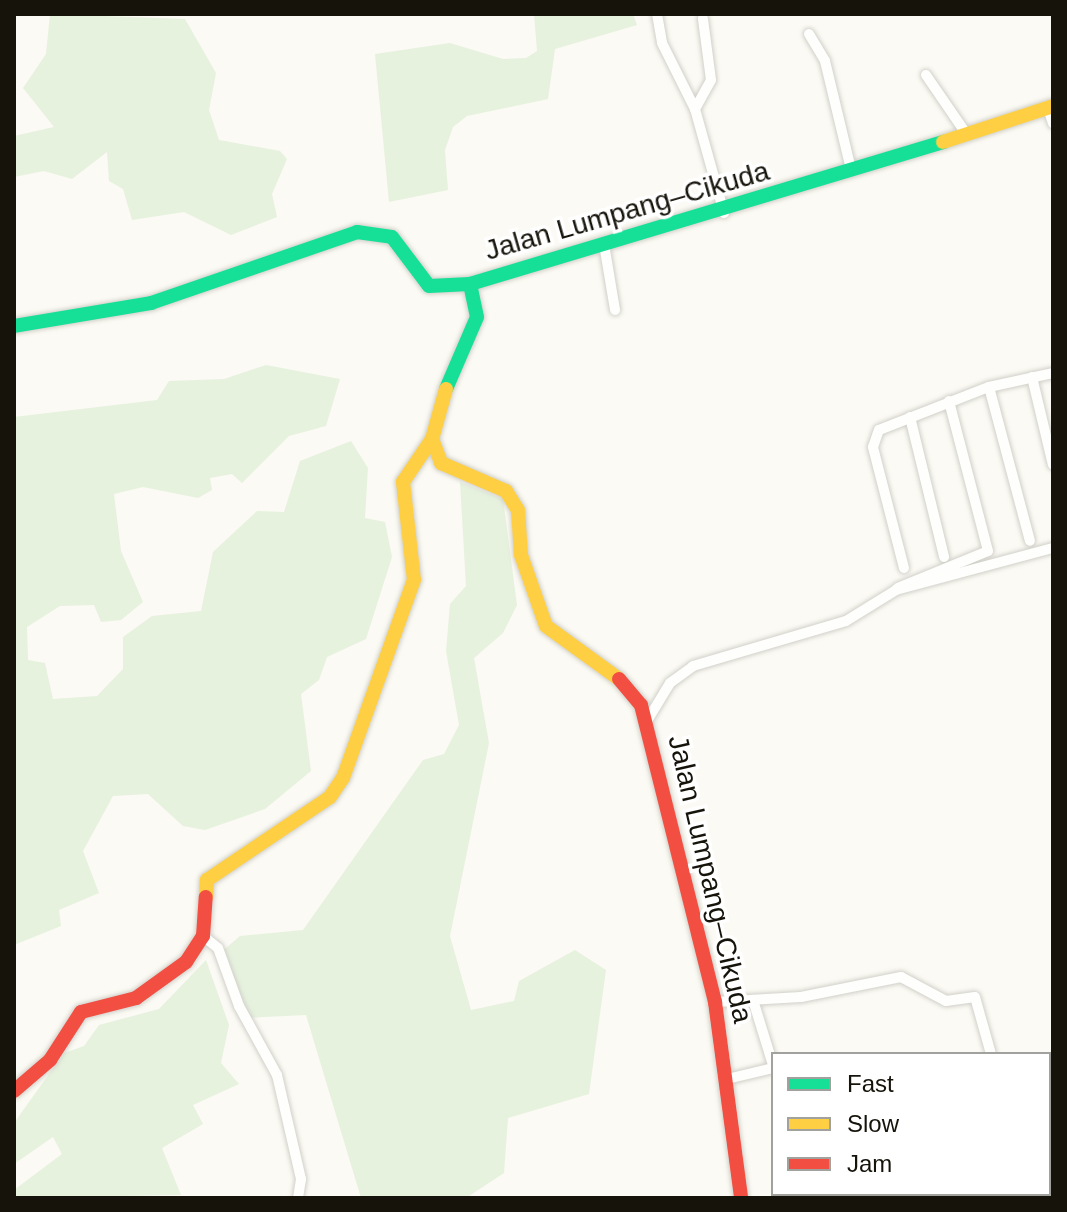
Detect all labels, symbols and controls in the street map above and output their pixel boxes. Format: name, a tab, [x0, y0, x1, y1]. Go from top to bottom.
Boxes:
street label: Jalan Lumpang–Cikuda	[481, 154, 773, 268]
street label: Jalan Lumpang–Cikuda	[661, 732, 759, 1026]
legend	[771, 1052, 1051, 1196]
text: Fast	[847, 1070, 894, 1097]
text: Slow	[847, 1110, 899, 1137]
text: Jam	[847, 1150, 892, 1177]

